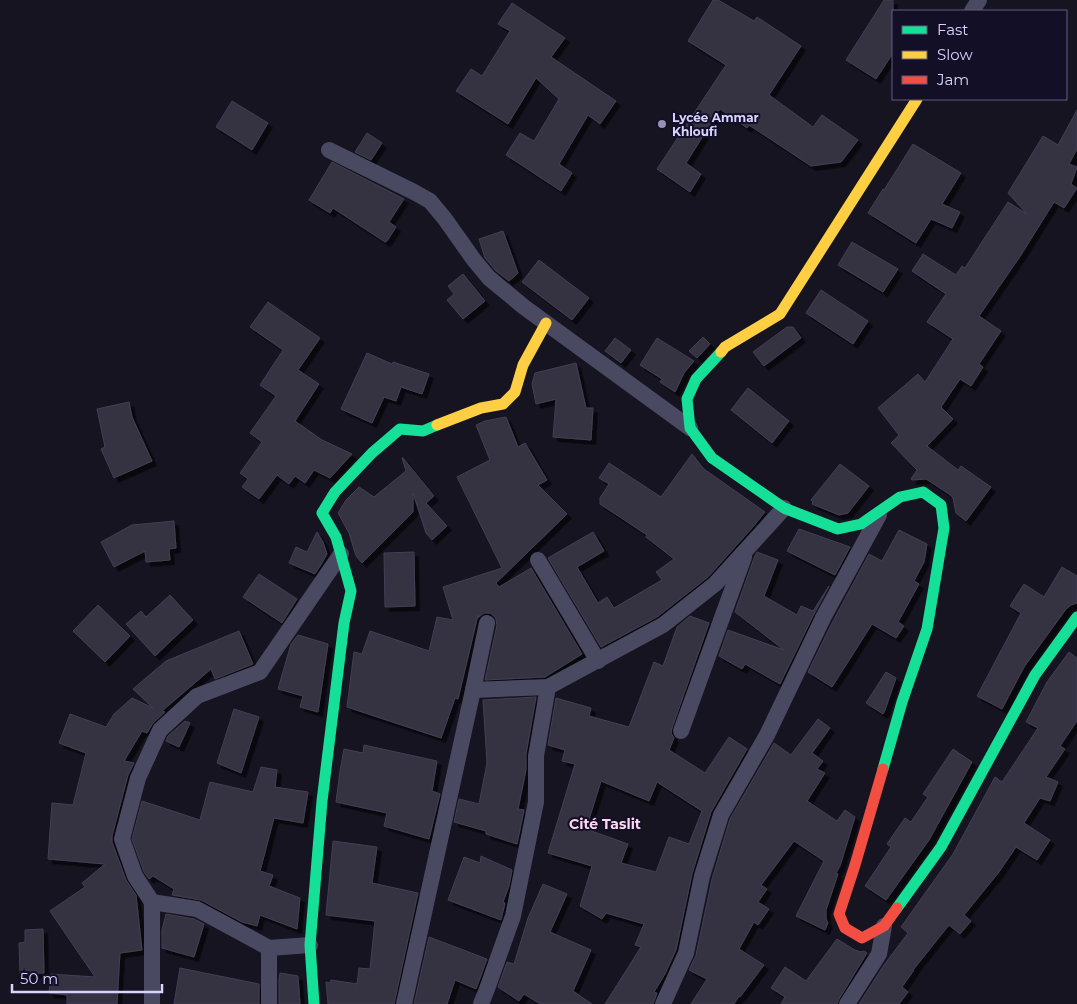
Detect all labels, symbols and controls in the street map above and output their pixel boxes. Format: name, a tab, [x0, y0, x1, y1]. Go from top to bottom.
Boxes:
legend	[892, 10, 1067, 100]
text: Fast	[937, 20, 968, 39]
text: Slow	[937, 45, 973, 64]
text: Jam	[936, 70, 969, 89]
place label: Lycée Ammar Khloufi	[672, 110, 759, 139]
marker: Lycée Ammar Khloufi	[656, 118, 668, 130]
district label: Cité Taslit	[569, 815, 641, 833]
scale bar	[12, 962, 162, 994]
text: 50 m	[20, 969, 58, 988]

